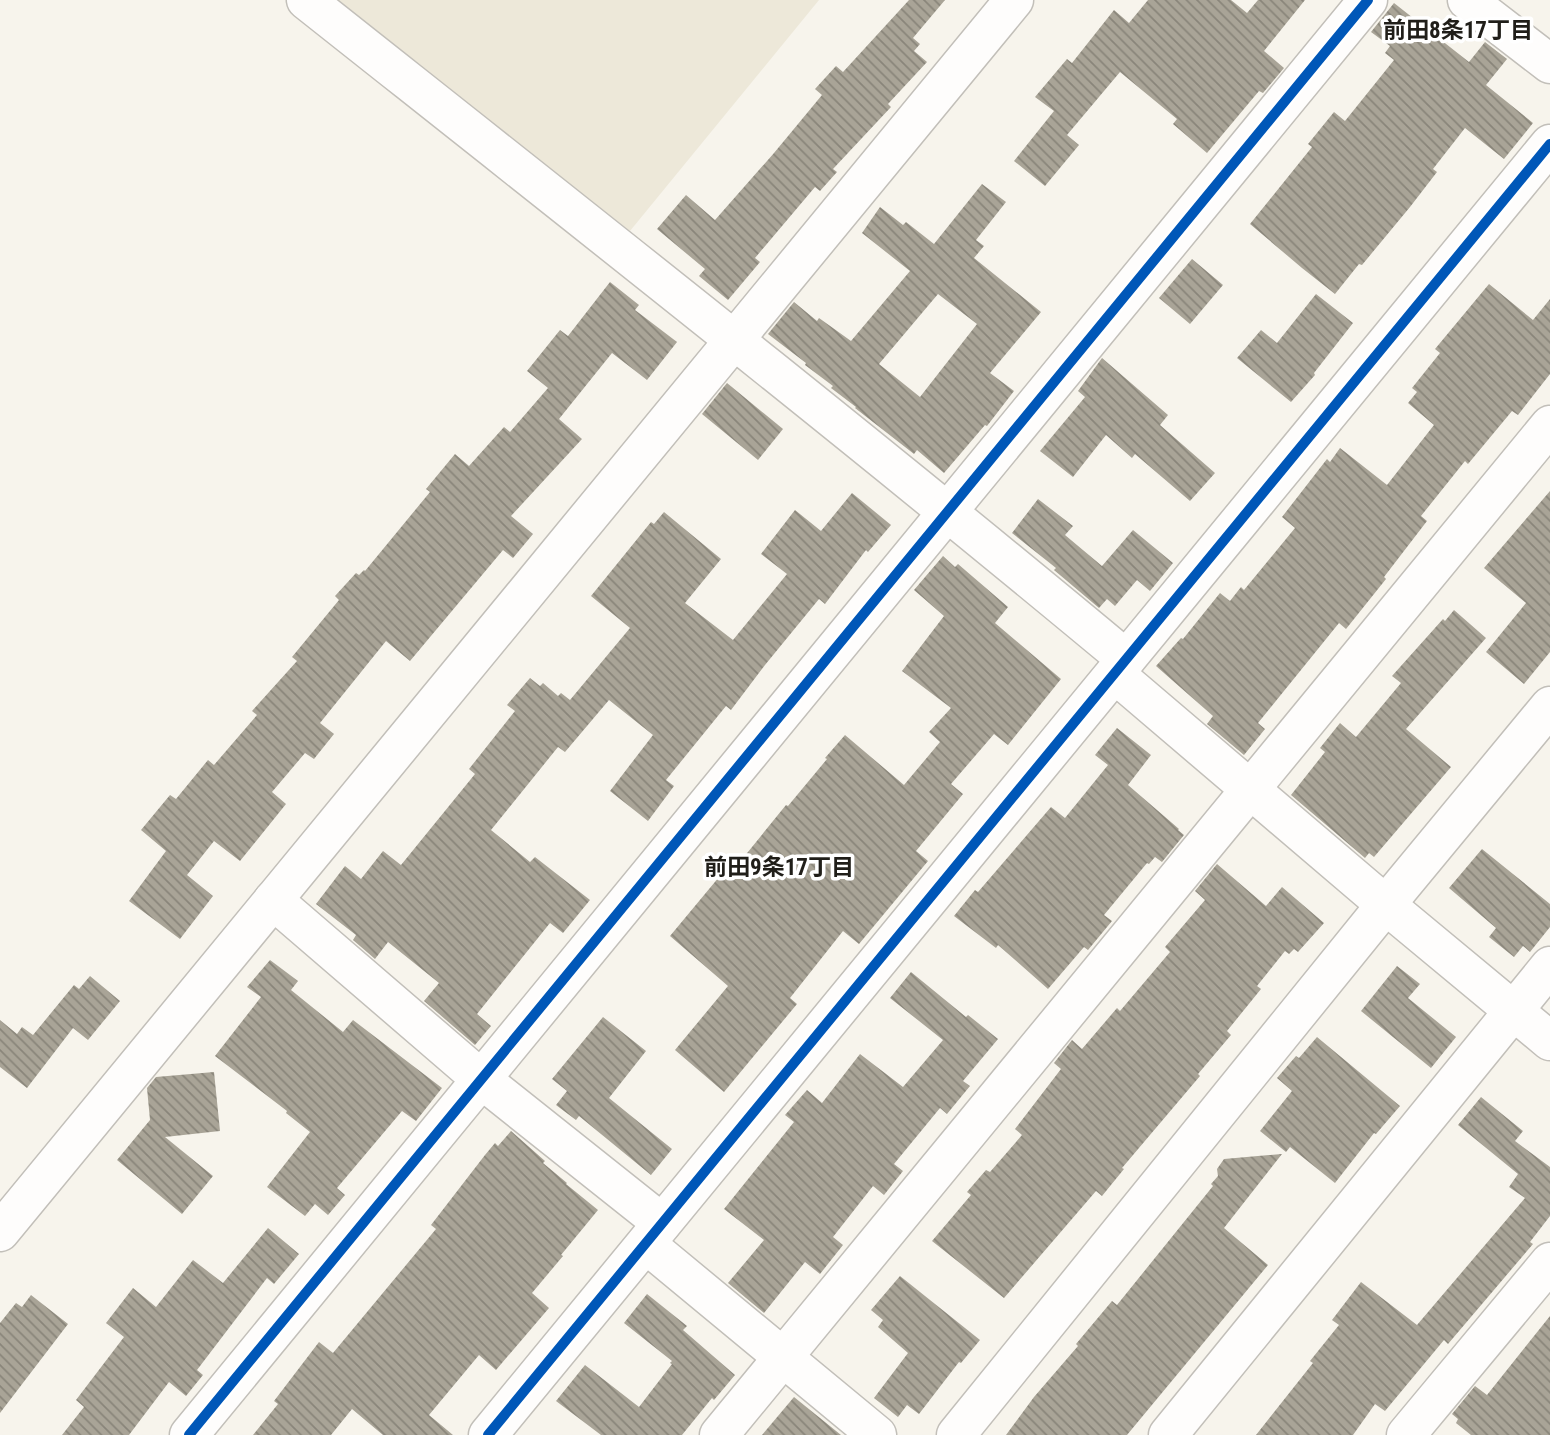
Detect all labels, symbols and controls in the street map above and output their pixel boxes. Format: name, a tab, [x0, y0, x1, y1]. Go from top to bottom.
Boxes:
district label: 前田8条17丁目	[1383, 17, 1533, 44]
district label: 前田9条17丁目	[704, 854, 854, 881]

